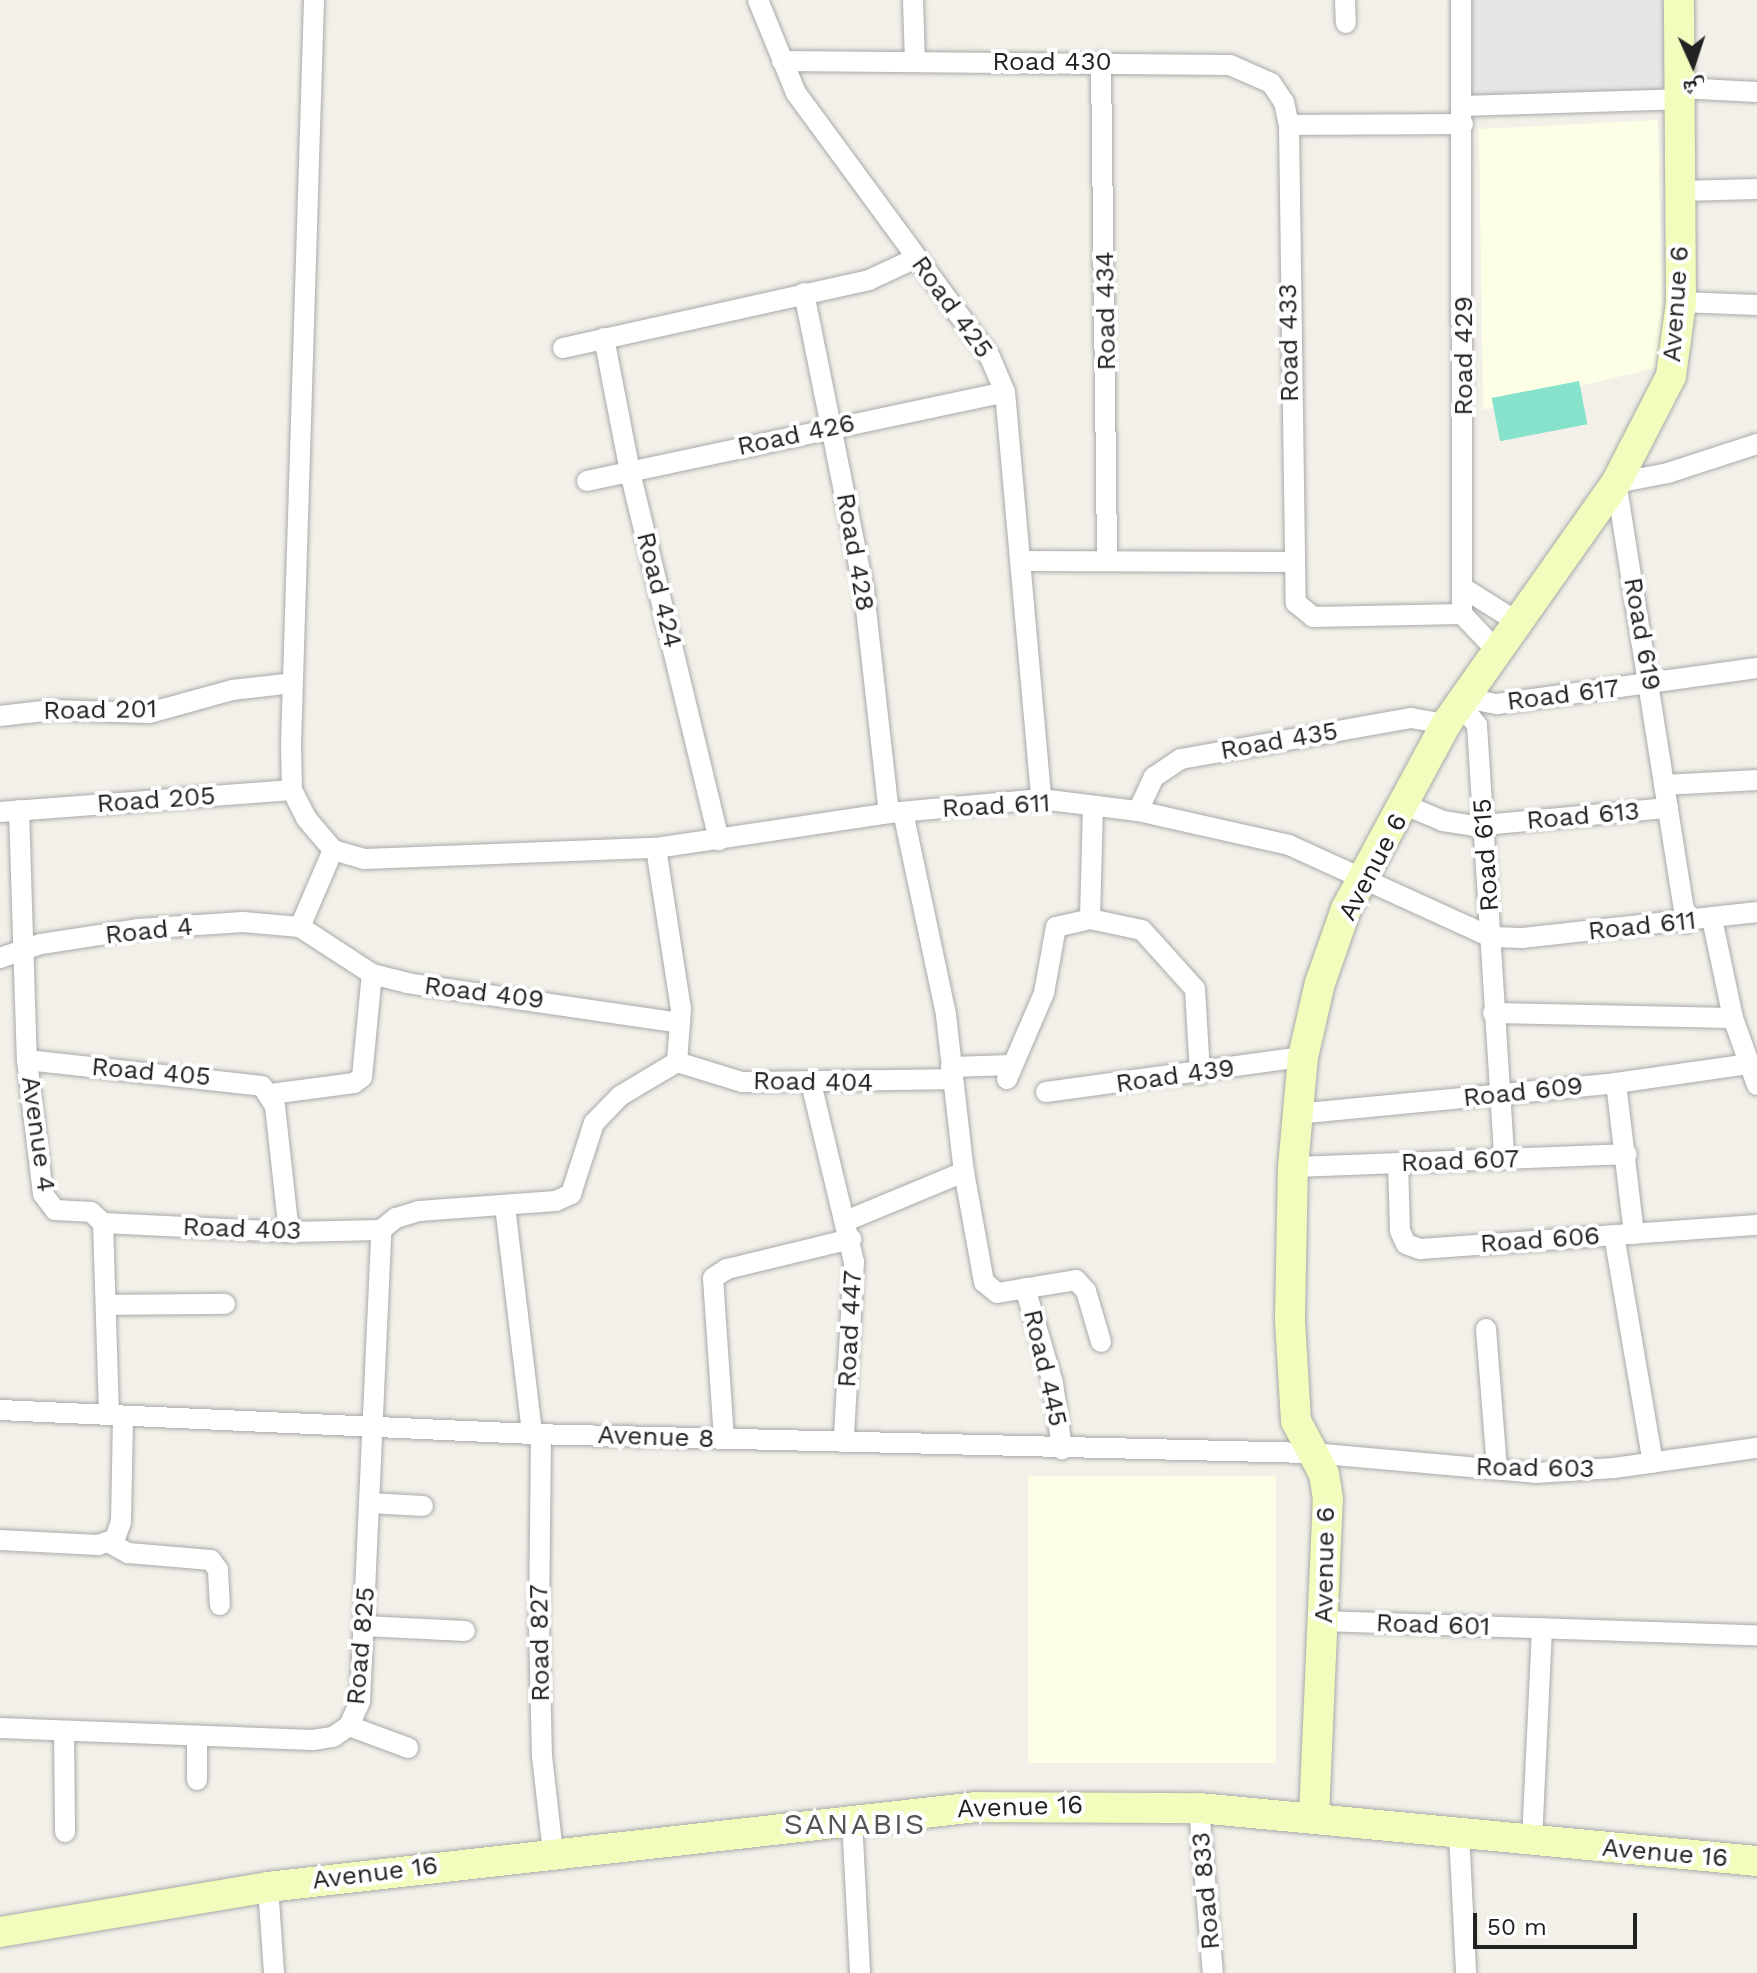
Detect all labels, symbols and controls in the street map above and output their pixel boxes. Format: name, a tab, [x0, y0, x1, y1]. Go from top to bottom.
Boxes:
north arrow	[1653, 24, 1733, 104]
street label: Road 430	[992, 46, 1112, 78]
text: ش	[1682, 75, 1707, 102]
street label: Avenue 6	[1656, 245, 1696, 363]
street label: Road 425	[905, 250, 999, 364]
street label: Road 434	[1089, 251, 1123, 371]
street label: Road 433	[1272, 283, 1306, 403]
street label: Road 429	[1448, 296, 1480, 416]
street label: Road 426	[734, 407, 858, 463]
street label: Road 428	[829, 491, 881, 613]
street label: Road 424	[630, 529, 688, 651]
street label: Road 619	[1617, 575, 1667, 693]
street label: Road 617	[1505, 673, 1621, 717]
street label: Road 201	[43, 693, 157, 727]
street label: Road 435	[1218, 715, 1340, 767]
street label: Road 205	[96, 780, 216, 820]
street label: Road 611	[941, 788, 1051, 824]
street label: Road 613	[1525, 796, 1641, 836]
street label: Road 615	[1466, 797, 1506, 913]
street label: Avenue 6	[1332, 808, 1414, 926]
street label: Road 611	[1586, 905, 1698, 947]
street label: Road 4	[104, 911, 194, 951]
street label: Road 409	[422, 970, 546, 1016]
street label: Road 405	[90, 1051, 212, 1093]
street label: Road 439	[1114, 1052, 1236, 1100]
street label: Road 404	[753, 1065, 873, 1099]
street label: Road 609	[1462, 1070, 1584, 1114]
street label: Avenue 4	[14, 1074, 62, 1194]
street label: Road 607	[1400, 1143, 1520, 1179]
street label: Road 403	[182, 1211, 302, 1247]
street label: Road 606	[1479, 1220, 1601, 1260]
street label: Road 447	[831, 1270, 869, 1388]
street label: Road 445	[1016, 1306, 1074, 1430]
street label: Avenue 8	[597, 1419, 715, 1455]
street label: Road 603	[1475, 1451, 1595, 1485]
street label: Avenue 6	[1308, 1506, 1342, 1624]
street label: Road 827	[523, 1584, 557, 1702]
street label: Road 825	[340, 1586, 382, 1706]
street label: Road 601	[1375, 1607, 1491, 1643]
street label: Avenue 16	[956, 1789, 1084, 1825]
district label: SANABIS	[784, 1806, 926, 1842]
street label: Road 833	[1185, 1831, 1227, 1951]
street label: Avenue 16	[1600, 1832, 1730, 1874]
street label: Avenue 16	[310, 1850, 440, 1896]
scale bar	[1477, 1897, 1641, 1947]
text: 50 m	[1487, 1913, 1547, 1941]

